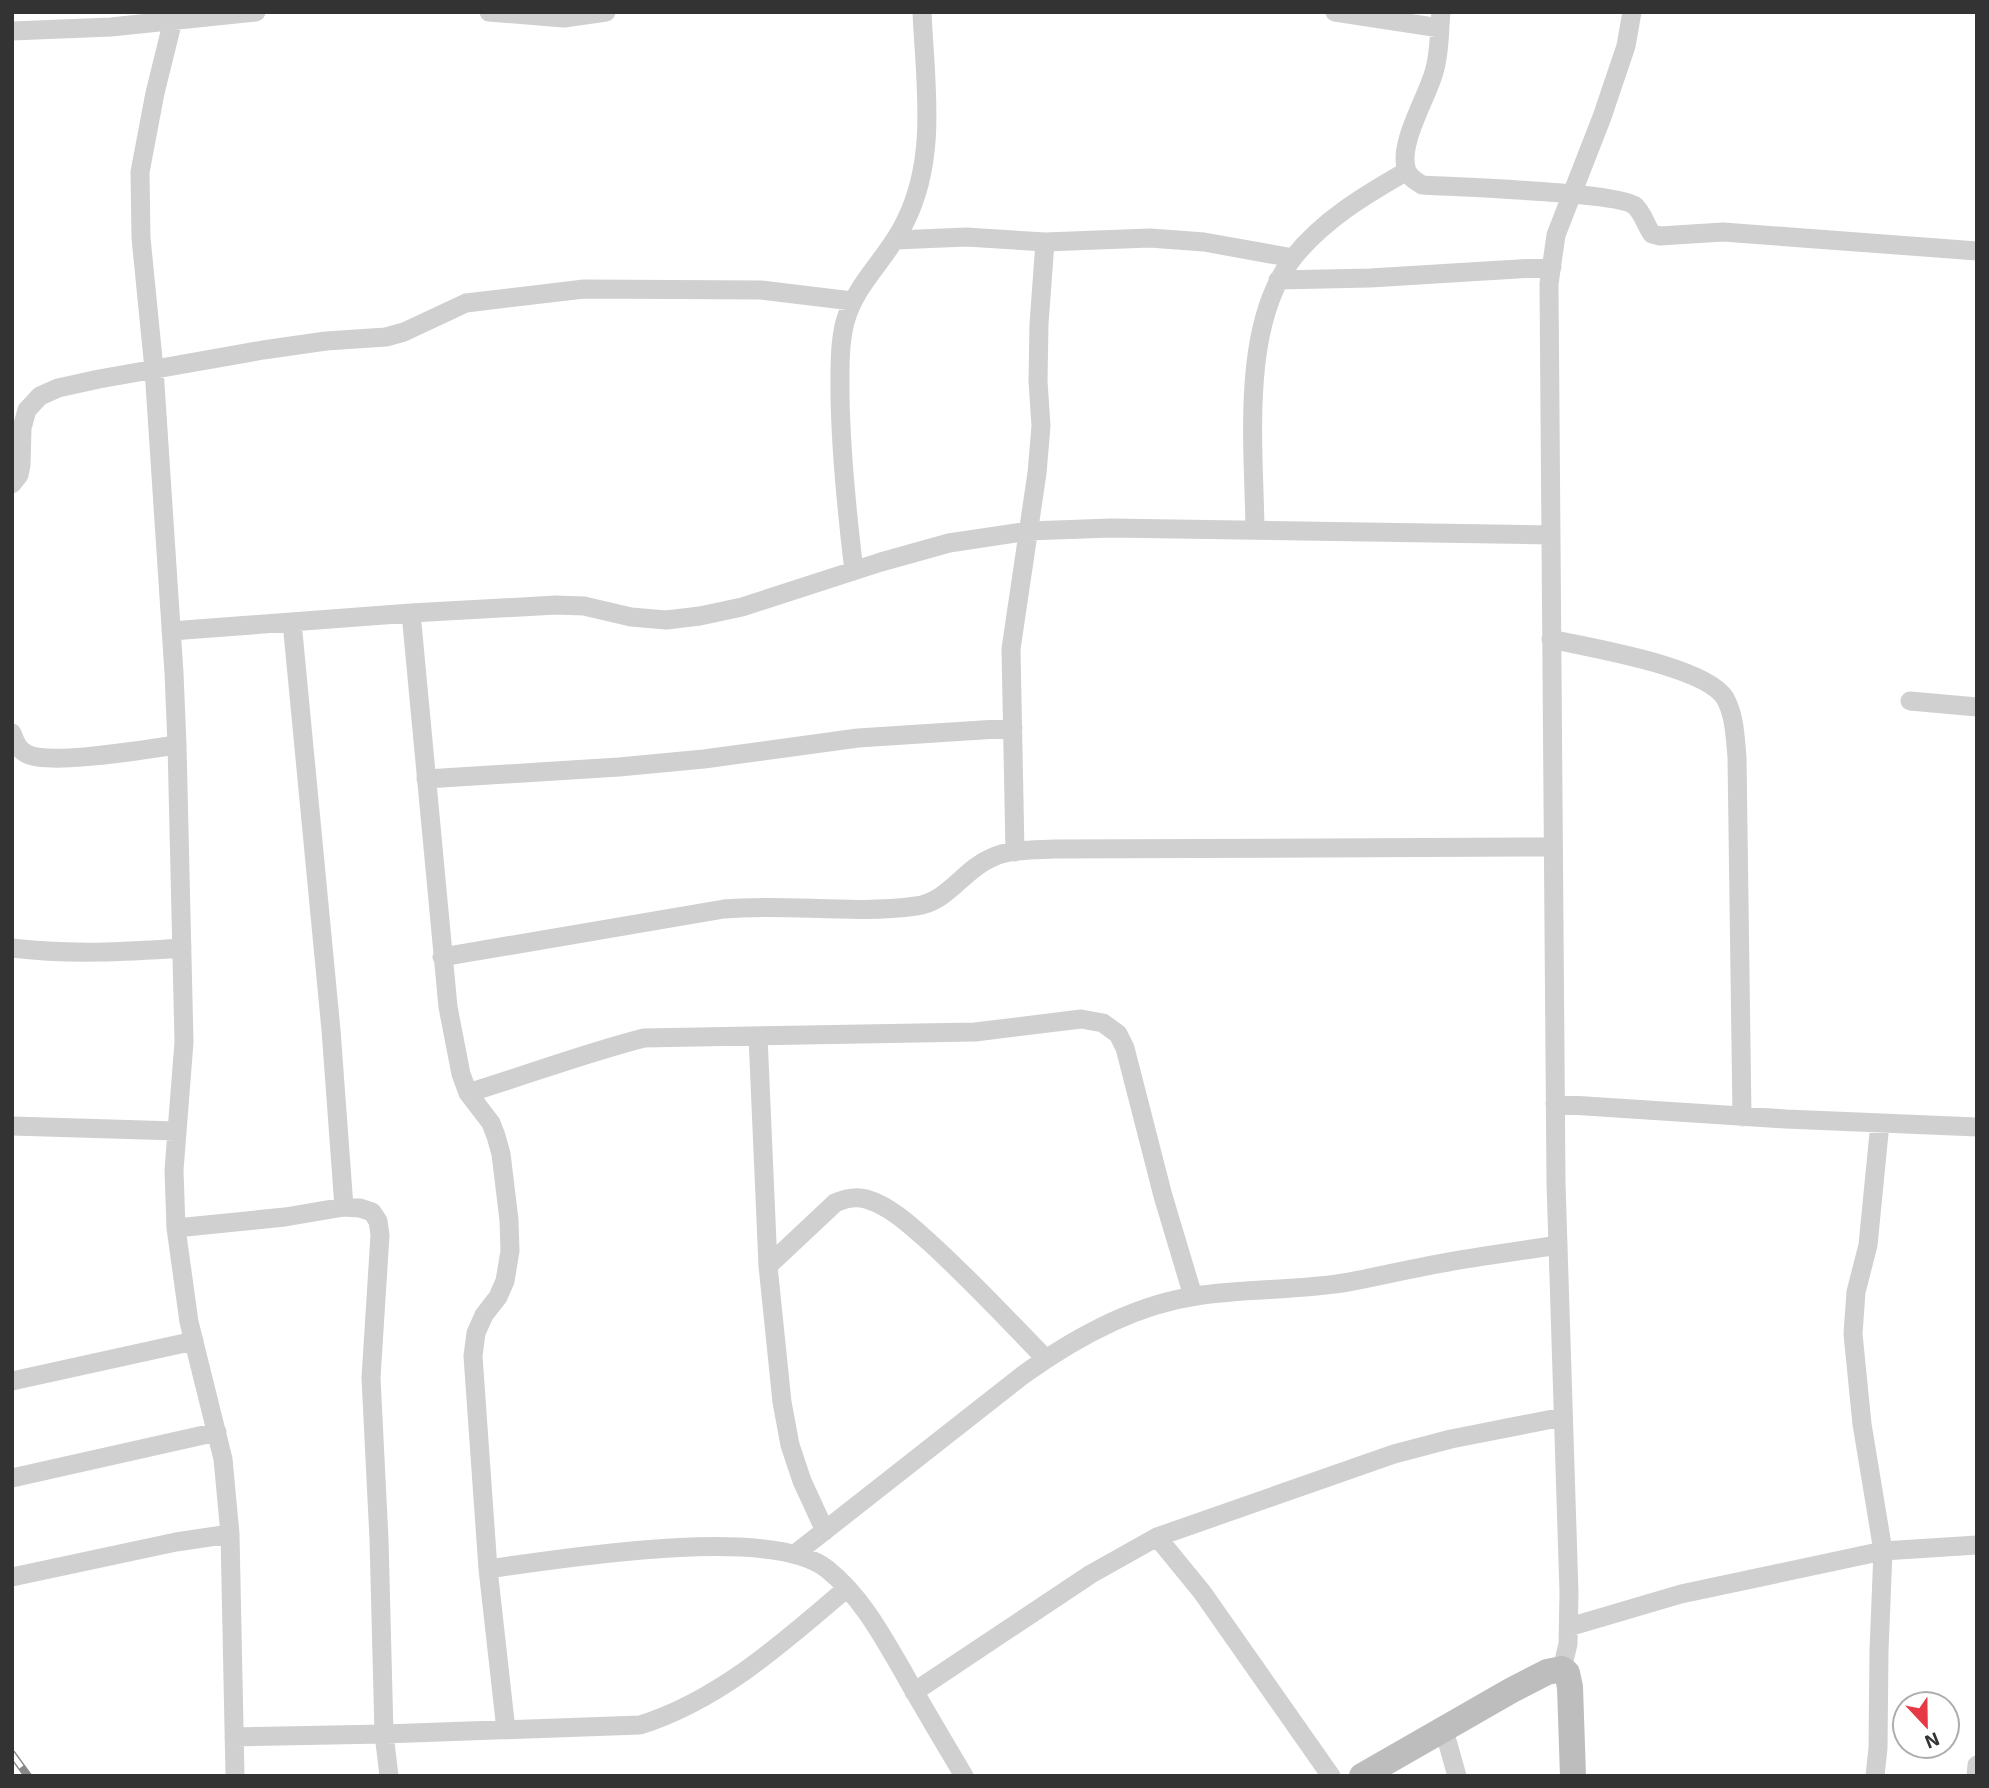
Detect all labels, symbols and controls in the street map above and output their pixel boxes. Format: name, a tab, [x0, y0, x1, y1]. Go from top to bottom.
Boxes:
north arrow	[1891, 1690, 1961, 1760]
text: N	[1922, 1728, 1943, 1754]

